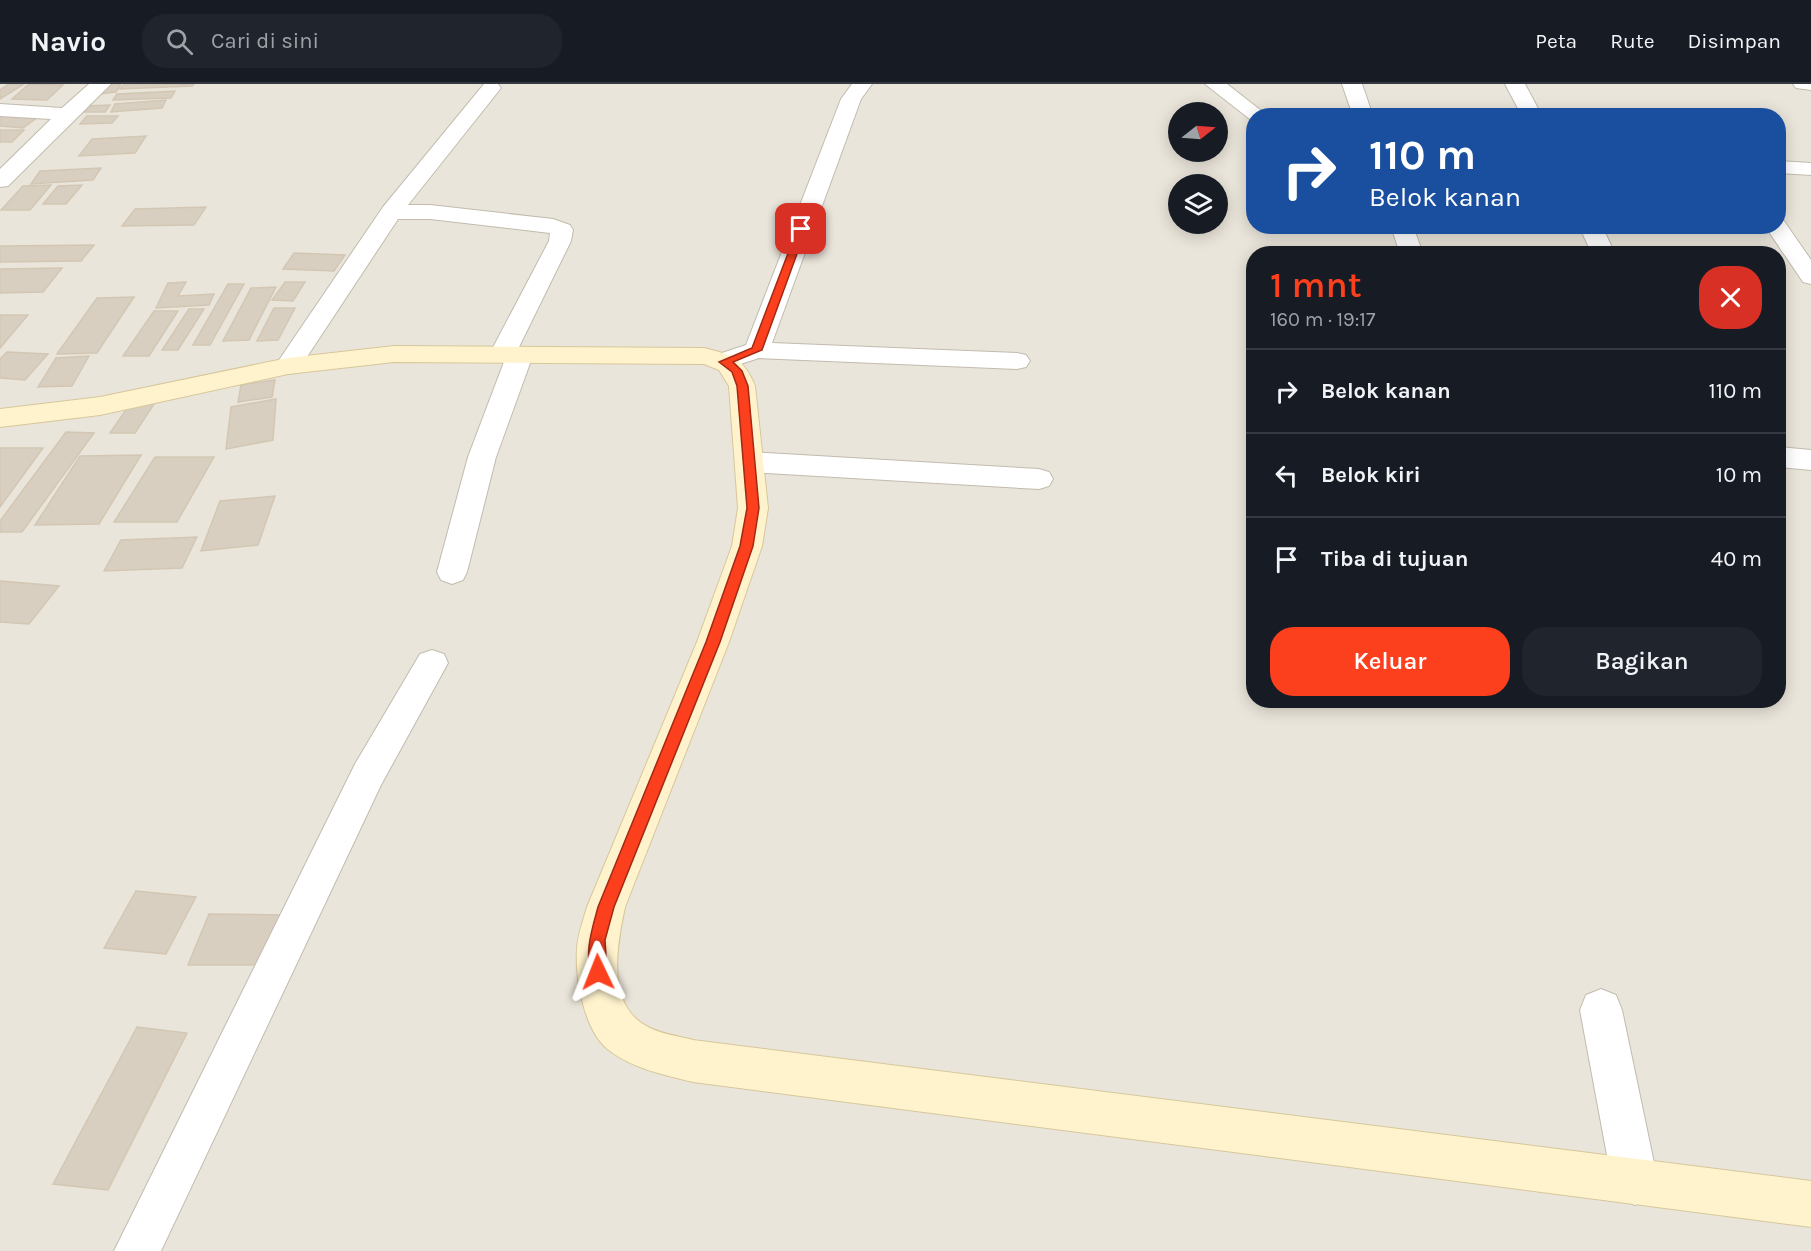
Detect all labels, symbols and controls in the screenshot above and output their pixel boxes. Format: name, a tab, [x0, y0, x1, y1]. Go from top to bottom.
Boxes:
search box	[142, 14, 562, 68]
text: Navio	[30, 25, 106, 58]
icon: search	[163, 25, 196, 58]
text: Cari di sini	[211, 28, 319, 54]
text: Peta	[1535, 29, 1577, 53]
text: Rute	[1610, 29, 1654, 53]
text: Disimpan	[1687, 29, 1781, 53]
north arrow	[1168, 102, 1228, 162]
map controls	[1168, 102, 1228, 234]
text: 110 m	[1369, 130, 1476, 180]
icon: right	[1270, 132, 1348, 210]
button: layers	[1168, 174, 1228, 234]
text: Belok kanan	[1369, 181, 1521, 213]
pin	[775, 203, 826, 254]
icon: arrive	[784, 212, 817, 245]
text: 1 mnt	[1270, 264, 1362, 306]
button: close	[1699, 266, 1762, 329]
text: 160 m · 19:17	[1270, 308, 1375, 331]
icon: right	[1270, 375, 1303, 408]
text: Belok kanan	[1321, 378, 1451, 404]
text: 110 m	[1709, 378, 1762, 404]
icon: left	[1270, 459, 1303, 492]
text: Belok kiri	[1321, 462, 1421, 488]
text: 10 m	[1716, 462, 1762, 488]
icon: arrive	[1270, 543, 1303, 576]
text: Tiba di tujuan	[1321, 546, 1468, 572]
text: 40 m	[1711, 546, 1762, 572]
button: Keluar	[1270, 627, 1510, 696]
button: Bagikan	[1522, 627, 1762, 696]
position arrow	[566, 940, 630, 1004]

